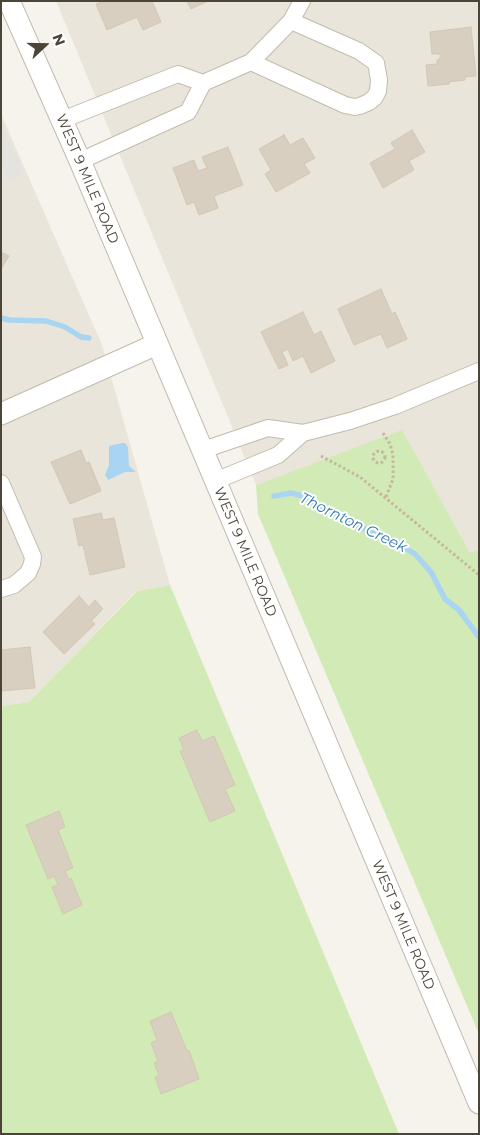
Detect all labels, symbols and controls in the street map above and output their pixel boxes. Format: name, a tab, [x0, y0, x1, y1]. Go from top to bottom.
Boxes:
north arrow	[20, 20, 70, 70]
text: N	[49, 31, 69, 48]
street label: WEST 9 MILE ROAD	[52, 112, 122, 246]
street label: WEST 9 MILE ROAD	[210, 485, 280, 619]
water label: Thornton Creek	[296, 489, 410, 557]
street label: WEST 9 MILE ROAD	[368, 858, 438, 992]

